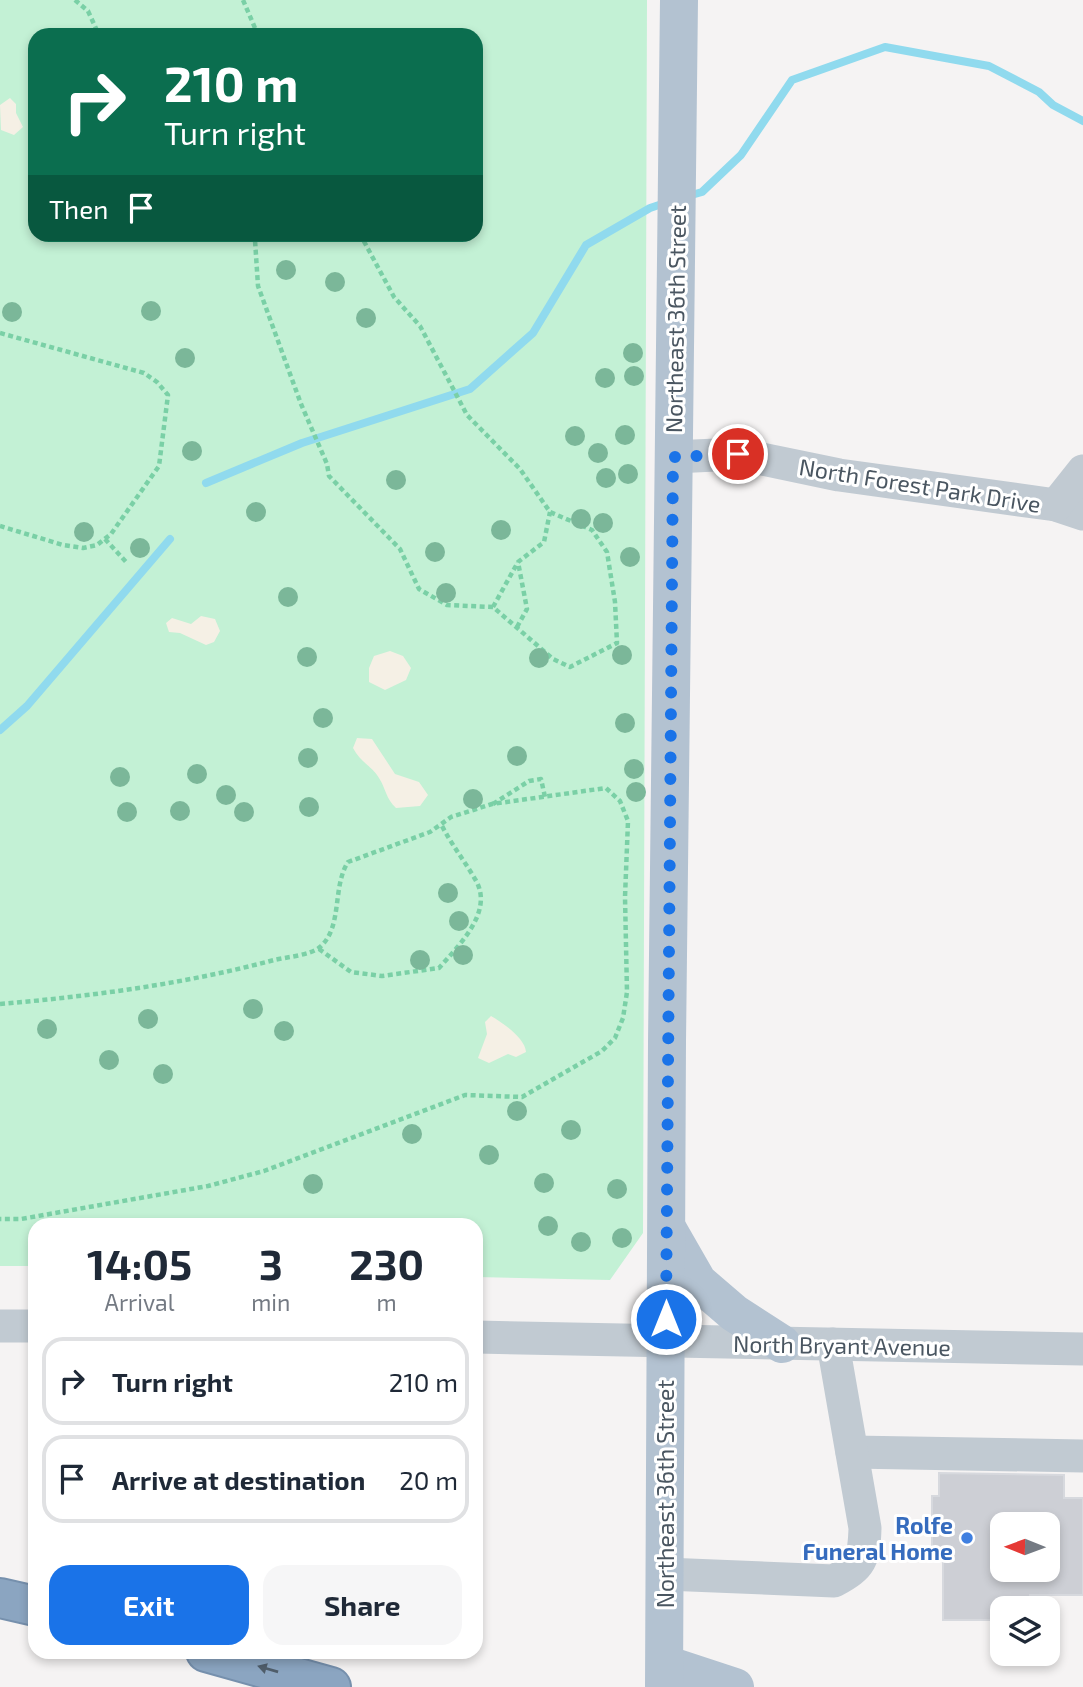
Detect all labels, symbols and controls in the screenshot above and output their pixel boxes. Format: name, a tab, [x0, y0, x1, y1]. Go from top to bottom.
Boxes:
text: 210 m	[164, 53, 298, 112]
icon: right	[49, 56, 140, 147]
text: Turn right	[164, 113, 306, 151]
icon: arrive	[122, 189, 160, 227]
text: Then	[49, 193, 108, 224]
street label: Northeast 36th Street	[659, 204, 691, 433]
pin	[708, 424, 768, 484]
icon: arrive	[719, 435, 757, 473]
street label: North Forest Park Drive	[797, 452, 1043, 518]
text: 14:05	[87, 1238, 192, 1288]
text: 3	[259, 1238, 283, 1288]
text: 230	[349, 1238, 424, 1288]
position arrow	[629, 1282, 703, 1356]
text: Arrival	[105, 1288, 175, 1316]
text: min	[251, 1288, 290, 1316]
text: m	[377, 1288, 397, 1316]
street label: North Bryant Avenue	[733, 1329, 951, 1361]
icon: right	[53, 1362, 91, 1400]
text: Turn right	[112, 1366, 233, 1397]
text: 210 m	[389, 1366, 458, 1397]
street label: Northeast 36th Street	[651, 1380, 679, 1608]
icon: arrive	[53, 1460, 91, 1498]
text: Arrive at destination	[112, 1464, 365, 1495]
text: 20 m	[399, 1464, 458, 1495]
place label: Rolfe Funeral Home	[802, 1511, 953, 1565]
north arrow	[990, 1512, 1060, 1582]
map controls	[990, 1512, 1060, 1666]
marker: Rolfe Funeral Home	[959, 1530, 975, 1546]
button: Exit	[49, 1565, 249, 1645]
button: Share	[263, 1565, 462, 1645]
button: layers	[990, 1596, 1060, 1666]
one-way arrow	[257, 1663, 279, 1674]

